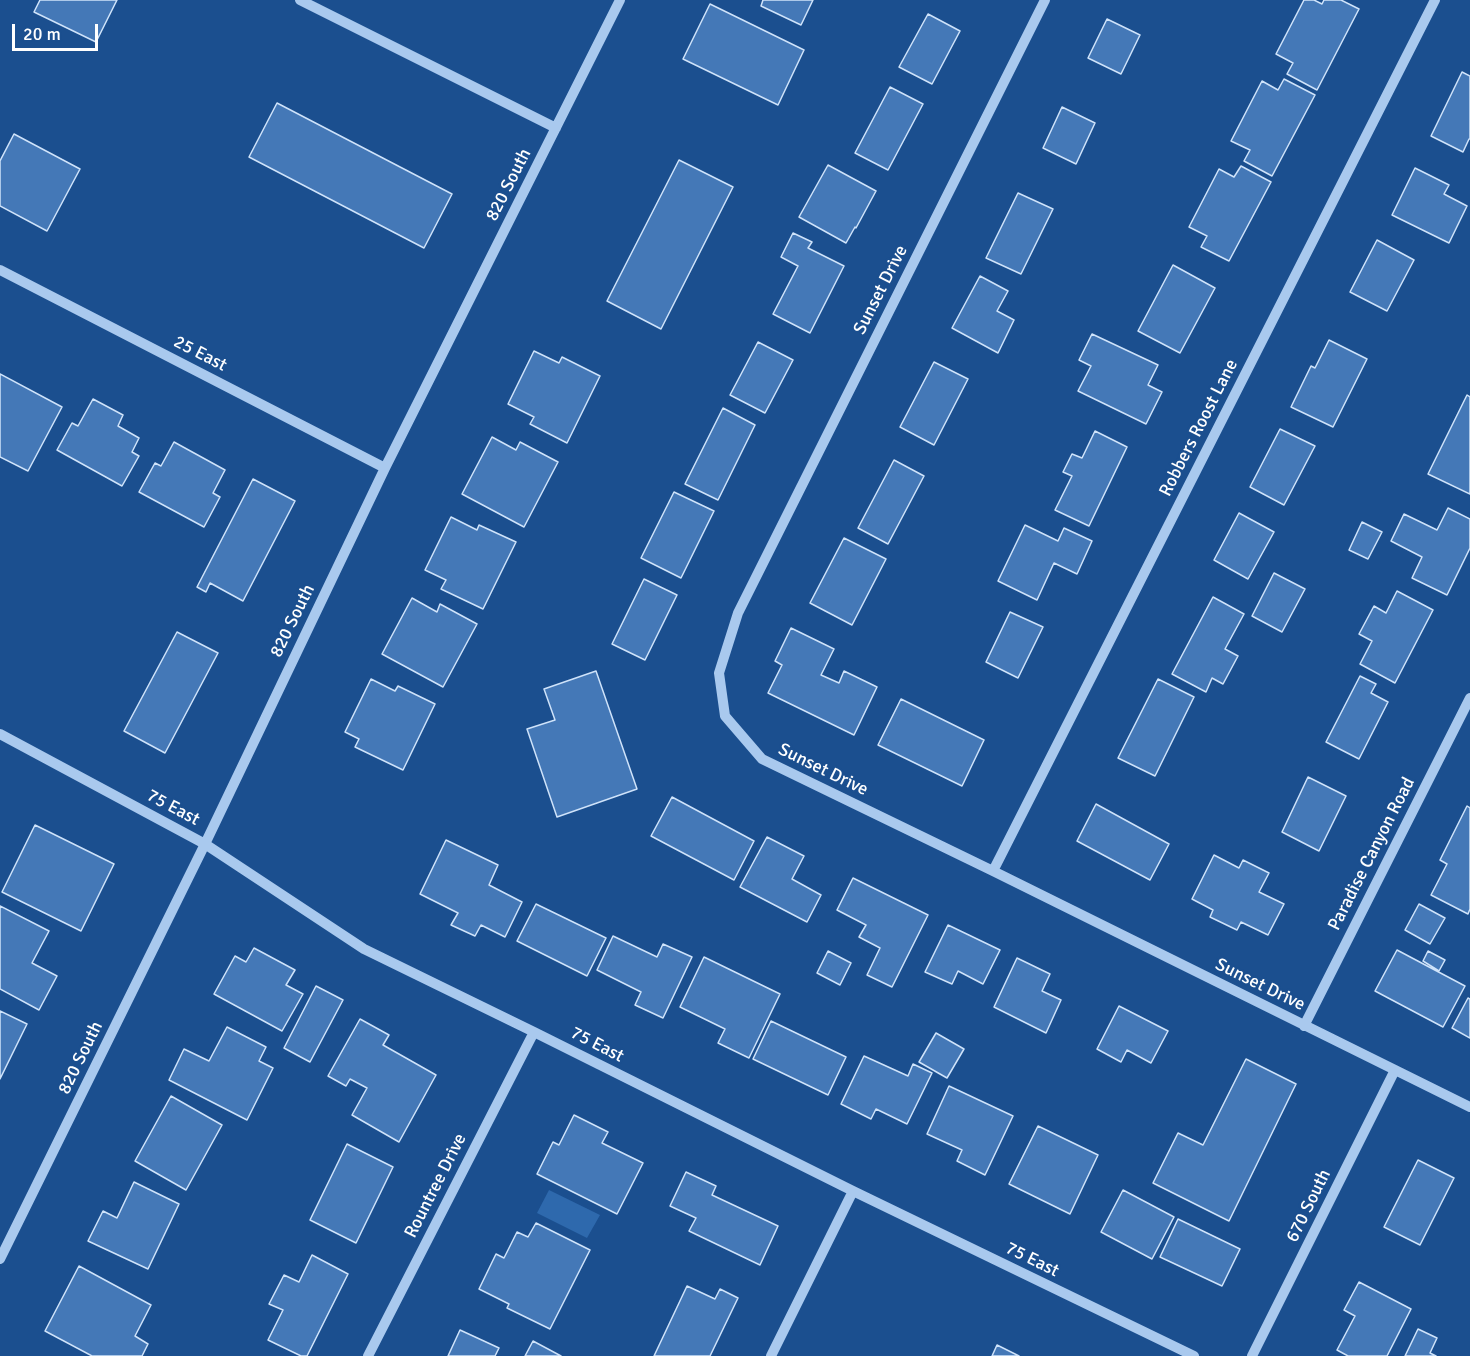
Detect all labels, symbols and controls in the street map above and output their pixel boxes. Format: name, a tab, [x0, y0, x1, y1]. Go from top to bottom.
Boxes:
scale bar	[15, 12, 100, 50]
text: 20 m	[23, 23, 61, 45]
street label: 820 South	[482, 145, 536, 225]
street label: Sunset Drive	[849, 242, 913, 338]
street label: 25 East	[170, 331, 230, 377]
street label: Robbers Roost Lane	[1155, 356, 1243, 500]
street label: 820 South	[266, 581, 320, 661]
street label: Sunset Drive	[775, 739, 871, 801]
street label: Paradise Canyon Road	[1324, 774, 1420, 934]
street label: 75 East	[143, 785, 203, 831]
street label: Sunset Drive	[1212, 954, 1308, 1016]
street label: 820 South	[54, 1018, 108, 1098]
street label: 75 East	[567, 1022, 627, 1068]
street label: Rountree Drive	[400, 1130, 472, 1242]
street label: 670 South	[1282, 1166, 1336, 1246]
street label: 75 East	[1002, 1238, 1062, 1282]

